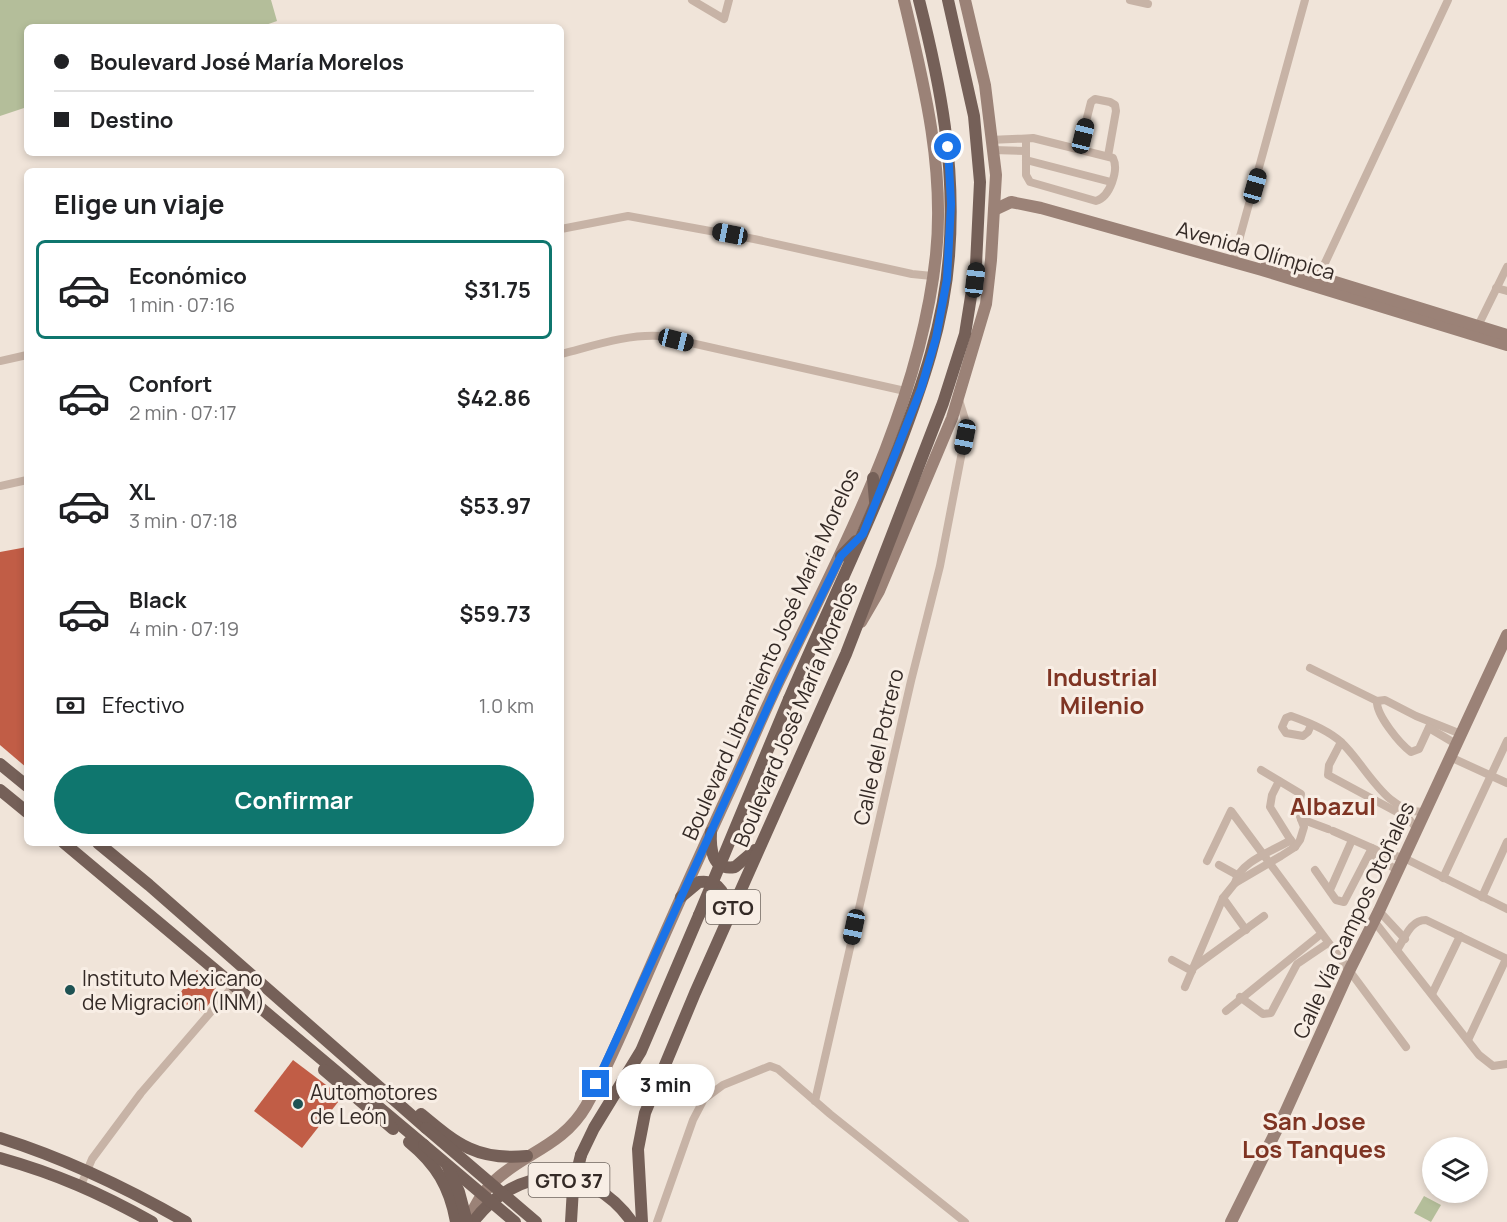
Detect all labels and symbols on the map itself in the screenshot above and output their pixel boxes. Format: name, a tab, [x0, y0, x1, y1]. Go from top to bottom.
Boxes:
car	[1070, 116, 1096, 156]
route start	[934, 133, 961, 160]
car	[1241, 166, 1269, 206]
street label: Avenida Olímpica	[1173, 214, 1339, 286]
car	[711, 222, 749, 246]
car	[964, 261, 986, 299]
car	[656, 327, 696, 353]
car	[953, 418, 977, 456]
street label: Boulevard Libramiento José María Morelos	[675, 464, 865, 844]
street label: Boulevard José María Morelos	[726, 577, 864, 851]
district label: Industrial Milenio	[1046, 660, 1158, 721]
street label: Calle del Potrero	[846, 666, 910, 828]
district label: Albazul	[1290, 789, 1376, 822]
street label: Calle Vía Campos Otoñales	[1286, 797, 1420, 1043]
road number: GTO	[706, 890, 760, 924]
car	[841, 908, 867, 946]
place label: Instituto Mexicano de Migracion (INM)	[82, 964, 265, 1016]
marker: Instituto Mexicano de Migracion (INM)	[63, 983, 77, 997]
callout: 3 min	[617, 1063, 716, 1105]
route end	[582, 1070, 609, 1097]
place label: Automotores de León	[310, 1078, 437, 1130]
marker: Automotores de León	[291, 1097, 305, 1111]
district label: San Jose Los Tanques	[1242, 1104, 1386, 1165]
road number: GTO 37	[528, 1163, 610, 1197]

